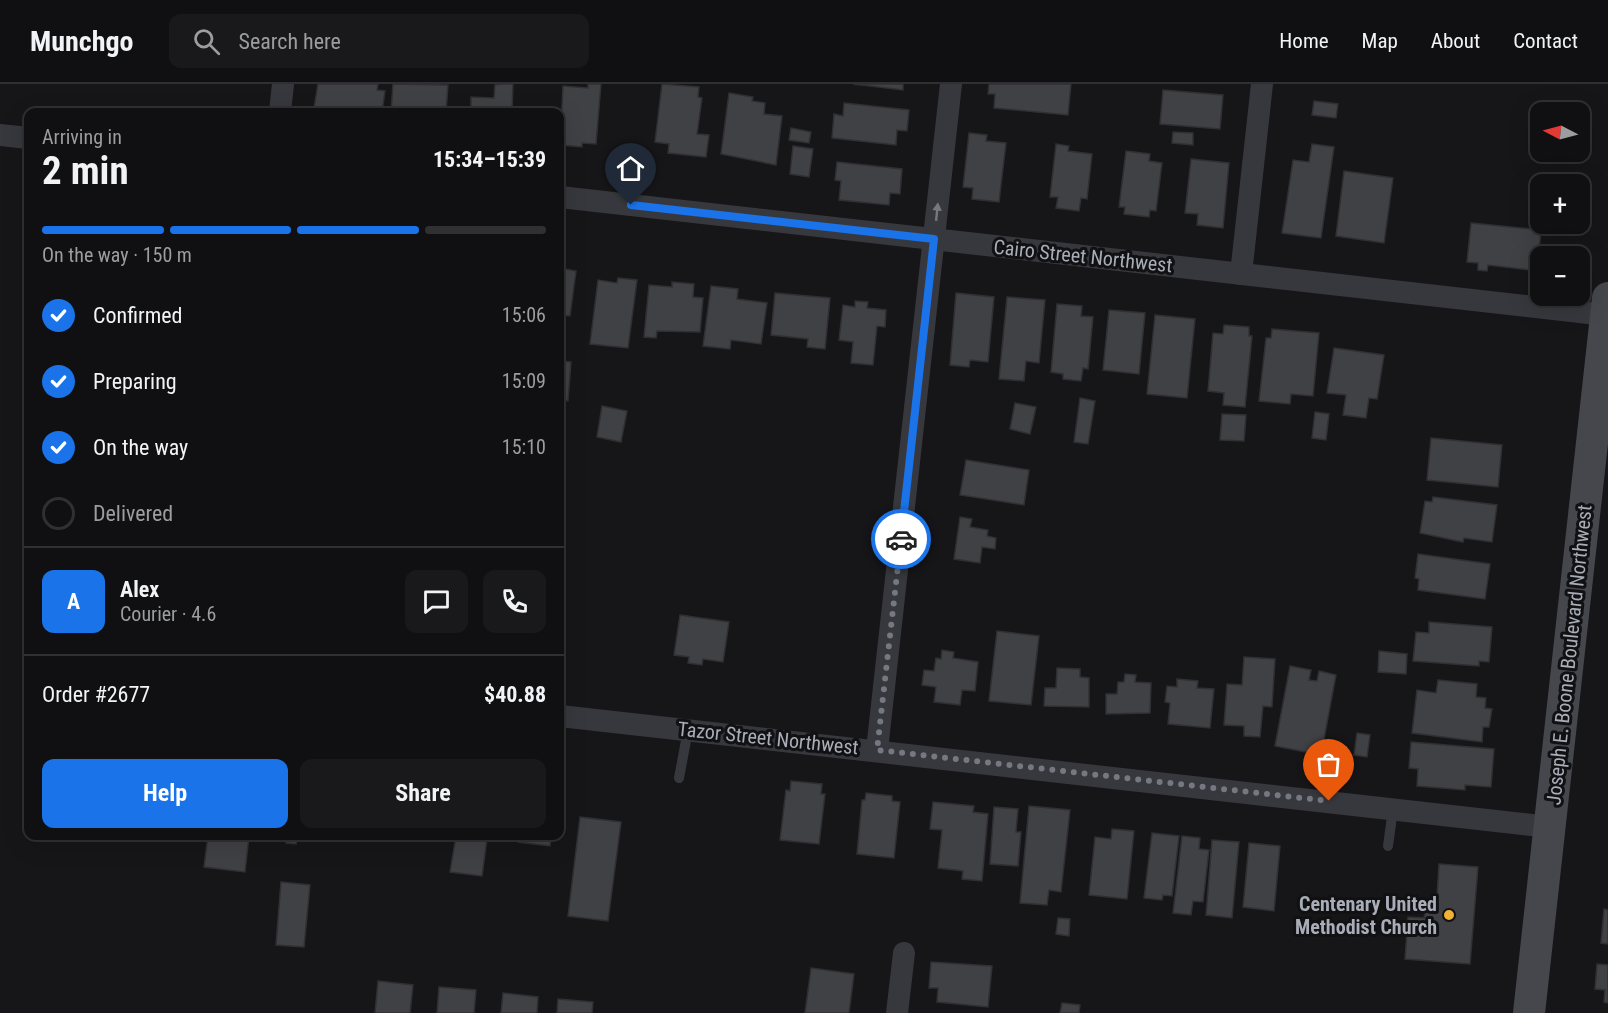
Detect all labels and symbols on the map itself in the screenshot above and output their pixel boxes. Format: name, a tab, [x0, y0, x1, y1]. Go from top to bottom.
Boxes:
north arrow	[1530, 102, 1590, 162]
pin	[605, 143, 656, 205]
one-way arrow	[932, 202, 942, 221]
street label: Cairo Street Northwest	[992, 235, 1174, 277]
street label: Joseph E. Boone Boulevard Northwest	[1541, 504, 1597, 806]
courier	[871, 509, 931, 569]
street label: Tazor Street Northwest	[676, 717, 860, 759]
pin	[1303, 739, 1354, 801]
place label: Centenary United Methodist Church	[1295, 892, 1437, 939]
marker: Centenary United Methodist Church	[1442, 908, 1456, 922]

